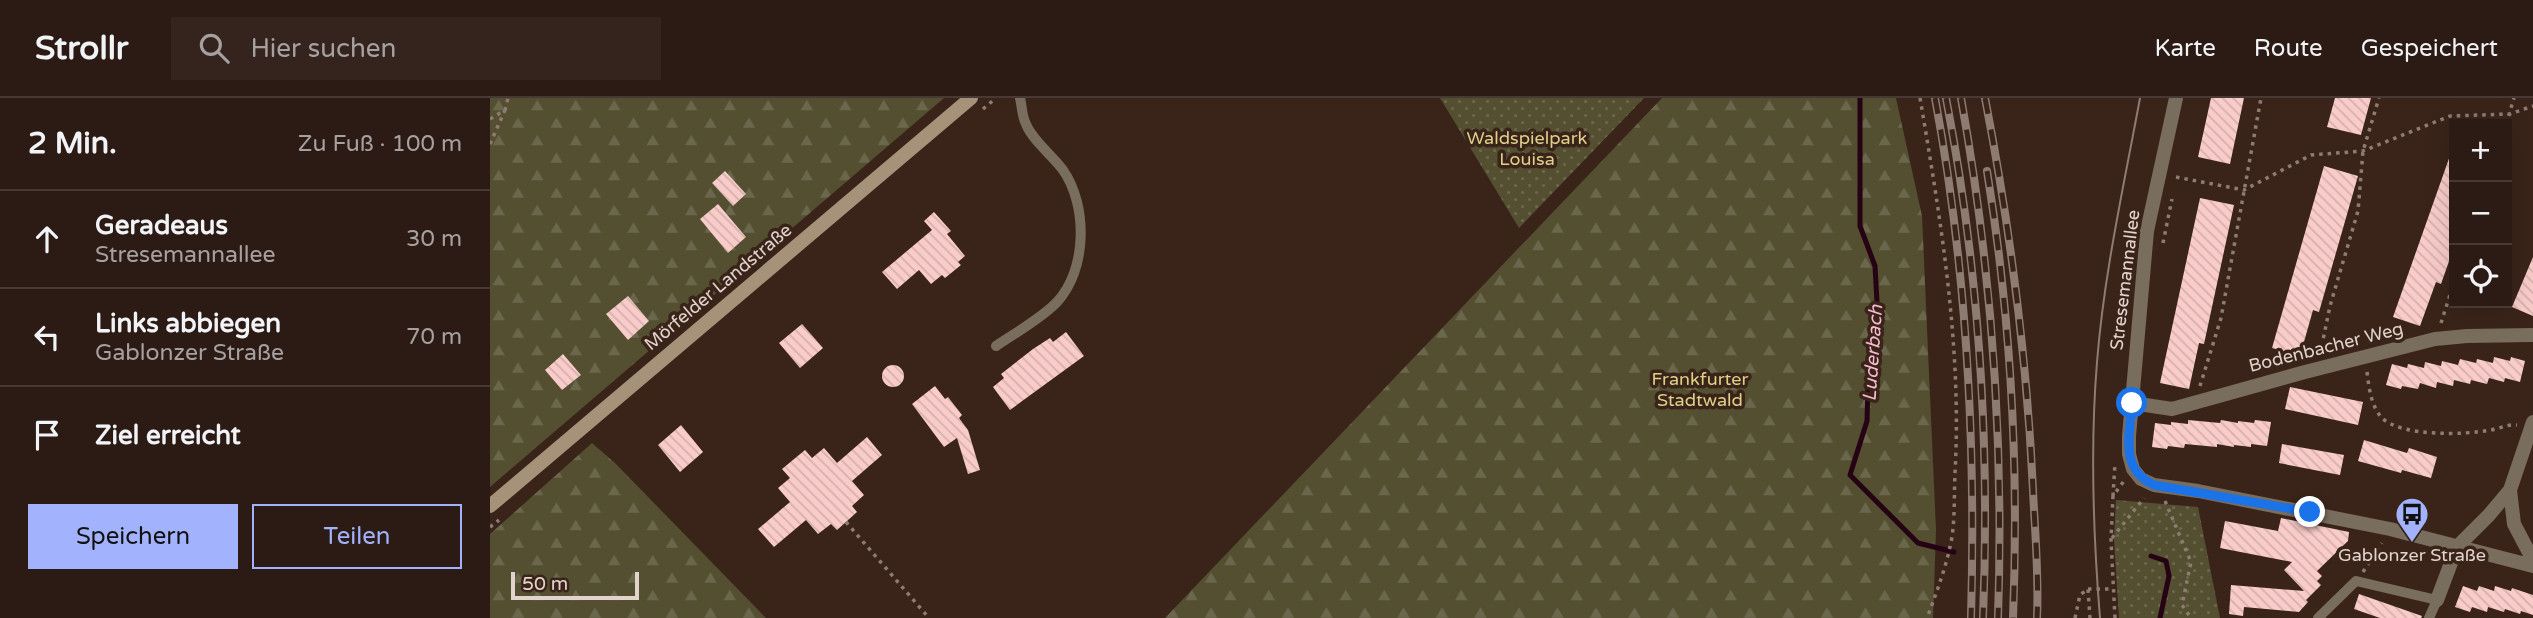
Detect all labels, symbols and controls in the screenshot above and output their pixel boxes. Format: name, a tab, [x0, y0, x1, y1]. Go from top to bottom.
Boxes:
search box	[171, 17, 661, 80]
text: Strollr	[35, 29, 129, 68]
icon: search	[195, 29, 233, 67]
text: Hier suchen	[251, 33, 396, 64]
text: Karte	[2154, 34, 2216, 63]
text: Route	[2254, 34, 2323, 63]
text: Gespeichert	[2361, 34, 2498, 63]
map controls	[2449, 119, 2512, 308]
button: +	[2449, 119, 2512, 182]
text: 2 Min.	[28, 125, 117, 162]
park label: Waldspielpark Louisa	[1467, 127, 1588, 170]
text: Zu Fuß · 100 m	[298, 130, 462, 158]
button: −	[2449, 182, 2512, 245]
street label: Stresemannallee	[2105, 209, 2145, 351]
text: Geradeaus	[95, 210, 228, 241]
street label: Mörfelder Landstraße	[640, 219, 796, 355]
icon: ahead	[28, 220, 66, 258]
text: 30 m	[406, 225, 462, 253]
text: Stresemannallee	[95, 241, 275, 269]
button: locate	[2449, 245, 2512, 308]
water label: Luderbach	[1859, 303, 1887, 402]
text: Links abbiegen	[95, 308, 281, 339]
street label: Bodenbacher Weg	[2246, 317, 2406, 377]
icon: left	[28, 318, 66, 356]
text: 70 m	[406, 323, 462, 351]
text: Gablonzer Straße	[95, 339, 284, 367]
park label: Frankfurter Stadtwald	[1652, 368, 1749, 411]
route start	[2116, 387, 2147, 418]
icon: arrive	[28, 416, 66, 454]
text: Ziel erreicht	[95, 420, 241, 451]
bus stop icon: Gablonzer Straße	[2393, 495, 2431, 544]
route end	[2294, 496, 2325, 527]
button: Speichern	[28, 504, 238, 569]
button: Teilen	[252, 504, 462, 569]
place label: Gablonzer Straße	[2338, 544, 2486, 566]
scale bar	[511, 569, 639, 601]
text: 50 m	[522, 573, 568, 595]

